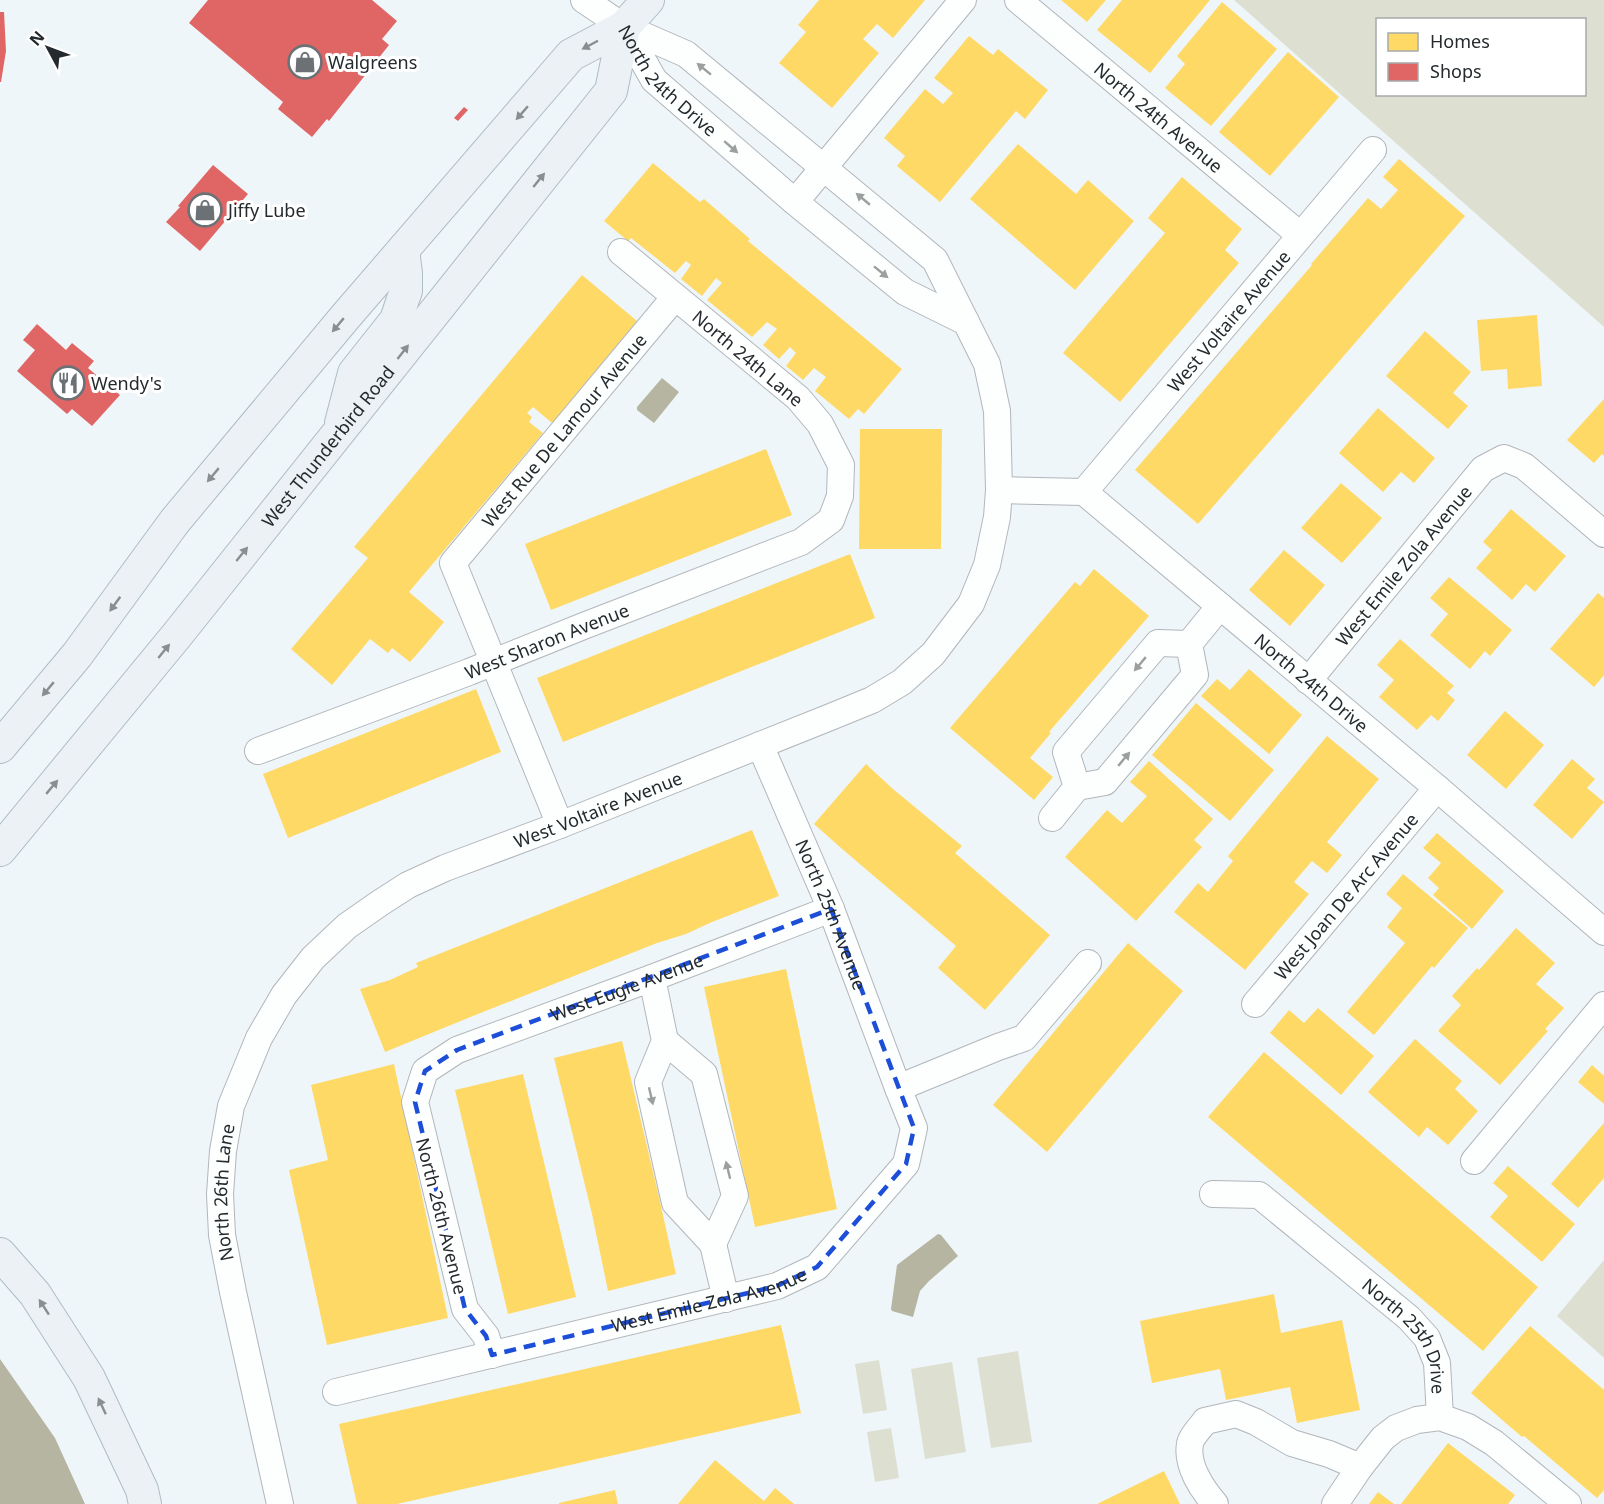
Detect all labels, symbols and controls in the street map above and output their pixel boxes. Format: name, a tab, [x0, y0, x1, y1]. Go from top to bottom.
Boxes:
north arrow	[18, 18, 78, 78]
legend	[1376, 18, 1586, 96]
street label: North 24th Drive	[613, 20, 722, 141]
text: N	[24, 26, 49, 50]
text: Homes	[1430, 29, 1490, 53]
one-way arrow	[581, 40, 598, 50]
shop icon: Walgreens	[287, 44, 323, 80]
place label: Walgreens	[328, 50, 417, 74]
street label: North 24th Avenue	[1089, 57, 1228, 178]
text: Shops	[1430, 59, 1482, 83]
one-way arrow	[697, 63, 712, 76]
one-way arrow	[516, 105, 529, 120]
one-way arrow	[724, 141, 739, 154]
one-way arrow	[532, 173, 545, 188]
shop icon: Jiffy Lube	[187, 192, 223, 228]
one-way arrow	[855, 193, 871, 206]
place label: Jiffy Lube	[226, 198, 306, 222]
street label: West Voltaire Avenue	[1162, 245, 1295, 397]
one-way arrow	[873, 266, 889, 279]
street label: North 24th Lane	[687, 304, 809, 412]
one-way arrow	[332, 317, 345, 332]
street label: West Rue De Lamour Avenue	[476, 328, 652, 532]
one-way arrow	[396, 344, 409, 360]
street label: West Thunderbird Road	[256, 360, 399, 532]
restaurant icon: Wendy's	[50, 365, 86, 401]
place label: Wendy's	[91, 371, 162, 395]
one-way arrow	[207, 467, 220, 483]
street label: West Emile Zola Avenue	[1330, 480, 1477, 651]
one-way arrow	[235, 546, 248, 562]
one-way arrow	[109, 596, 121, 611]
street label: West Sharon Avenue	[461, 598, 632, 684]
street label: North 24th Drive	[1250, 628, 1374, 738]
one-way arrow	[158, 644, 170, 659]
one-way arrow	[1134, 656, 1147, 671]
one-way arrow	[42, 681, 55, 697]
one-way arrow	[1117, 752, 1130, 767]
street label: West Voltaire Avenue	[510, 766, 686, 853]
one-way arrow	[45, 780, 57, 795]
street label: West Joan De Arc Avenue	[1269, 808, 1423, 985]
street label: North 25th Avenue	[790, 835, 872, 993]
street label: West Eugie Avenue	[547, 947, 707, 1026]
one-way arrow	[647, 1087, 656, 1106]
street label: North 26th Lane	[208, 1122, 240, 1263]
street label: North 26th Avenue	[411, 1135, 473, 1297]
one-way arrow	[723, 1161, 733, 1179]
street label: West Emile Zola Avenue	[609, 1262, 810, 1337]
street label: North 25th Drive	[1357, 1273, 1451, 1395]
one-way arrow	[39, 1299, 50, 1315]
one-way arrow	[98, 1398, 107, 1415]

